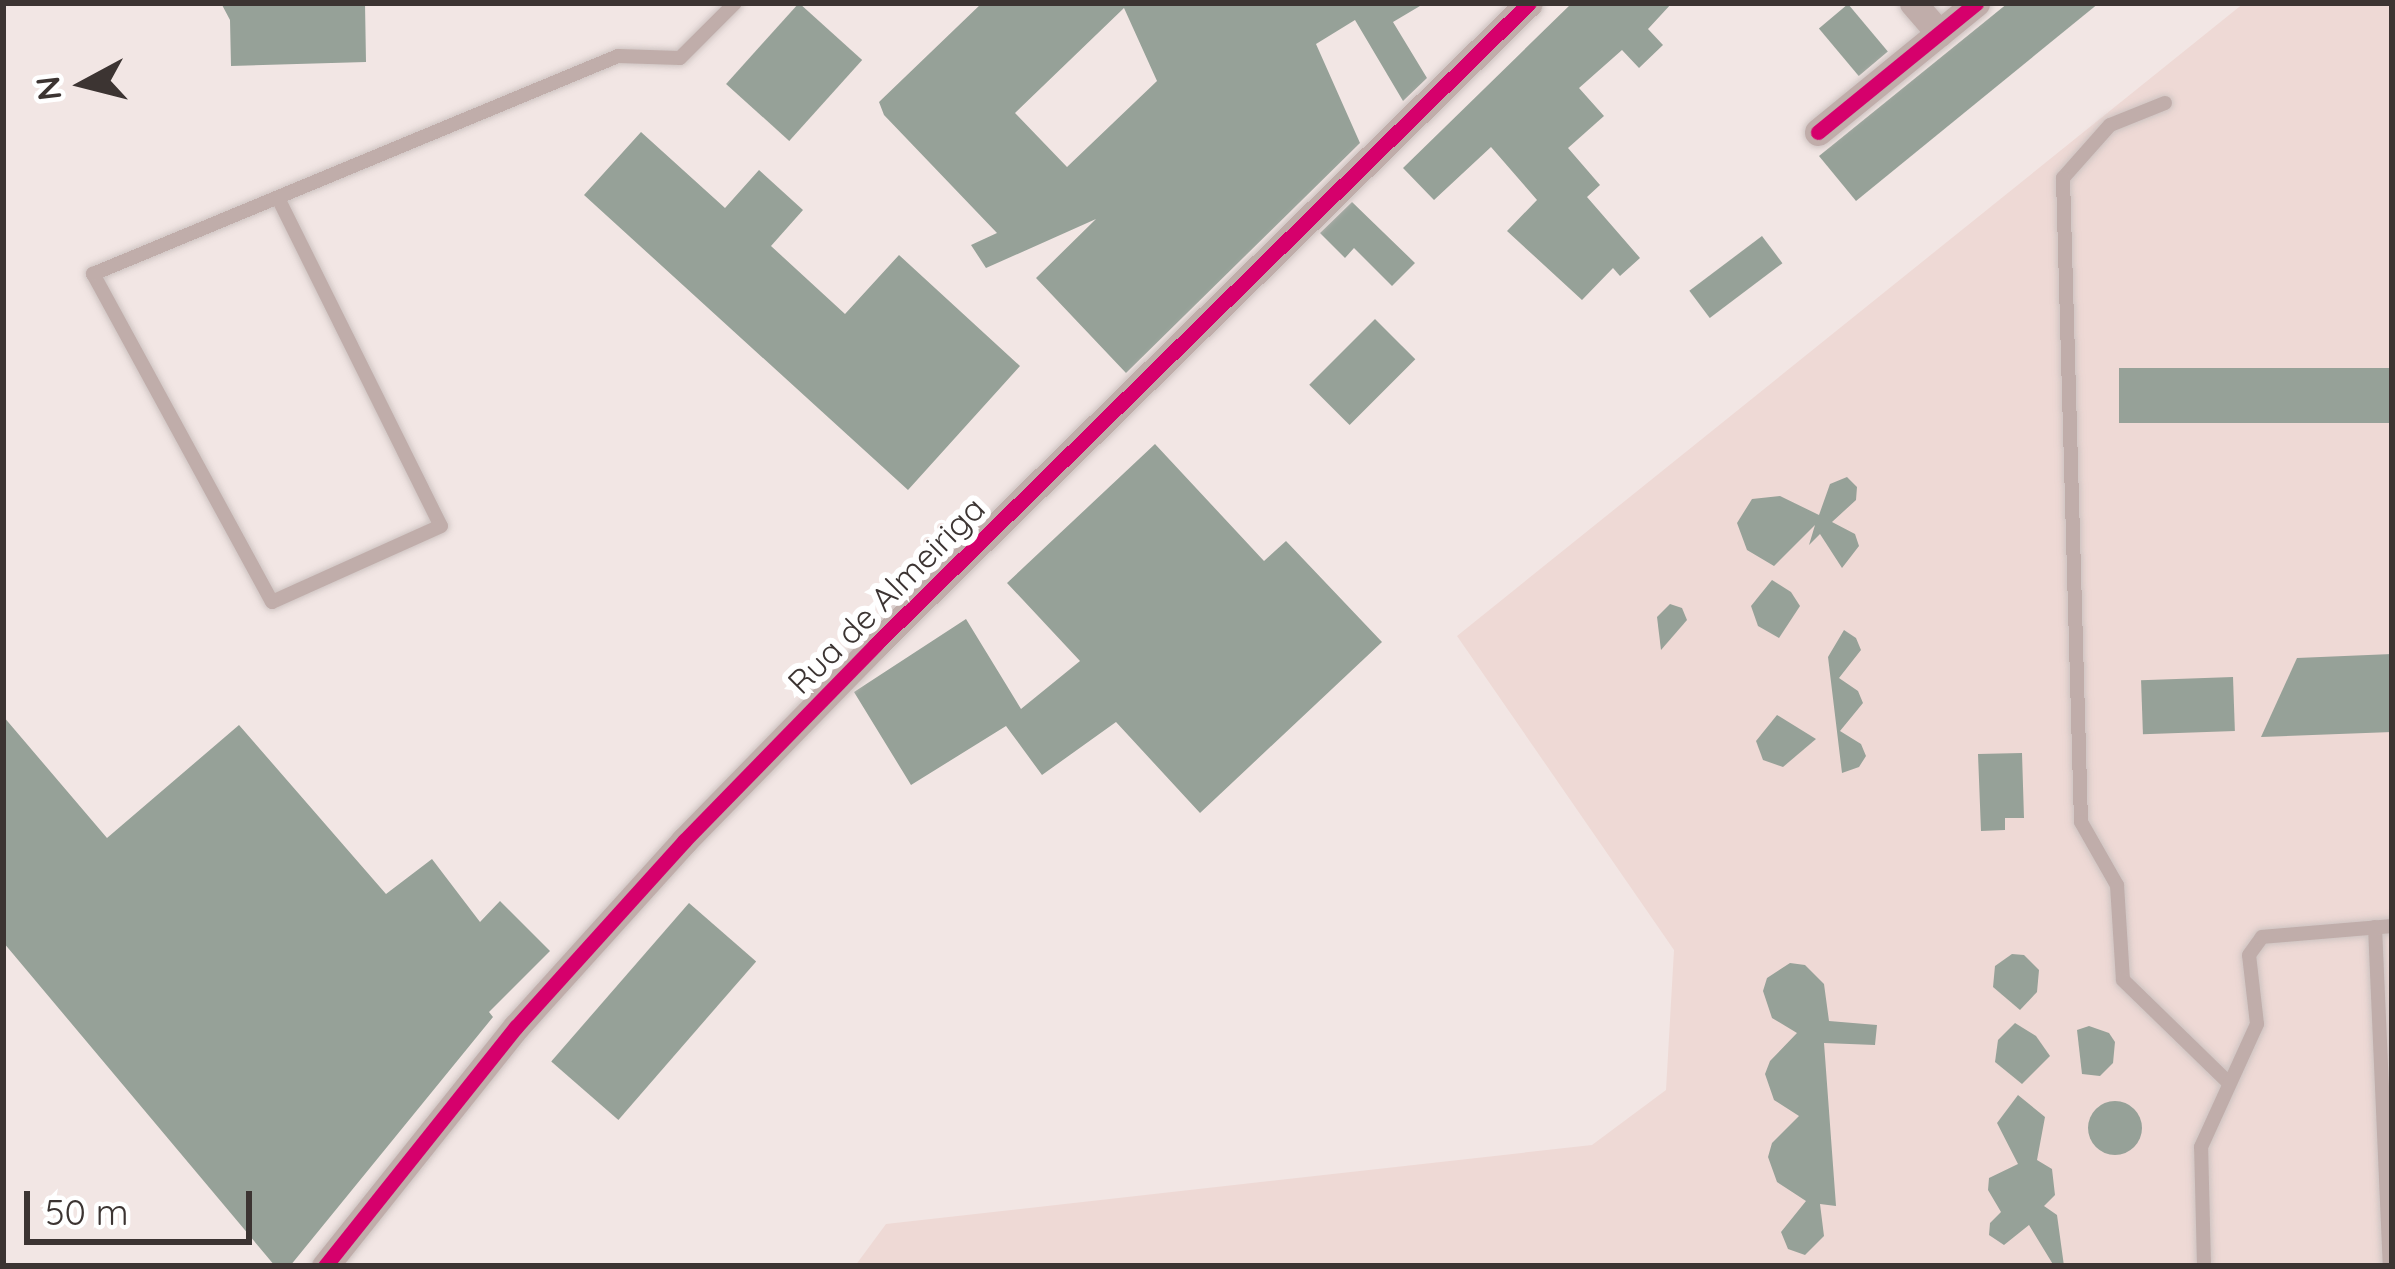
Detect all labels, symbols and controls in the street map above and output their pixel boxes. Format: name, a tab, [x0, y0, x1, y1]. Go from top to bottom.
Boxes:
north arrow	[24, 24, 144, 144]
text: N	[26, 74, 70, 103]
street label: Rua de Almeiriga	[779, 488, 993, 702]
scale bar	[30, 1167, 258, 1241]
text: 50 m	[45, 1189, 129, 1234]

